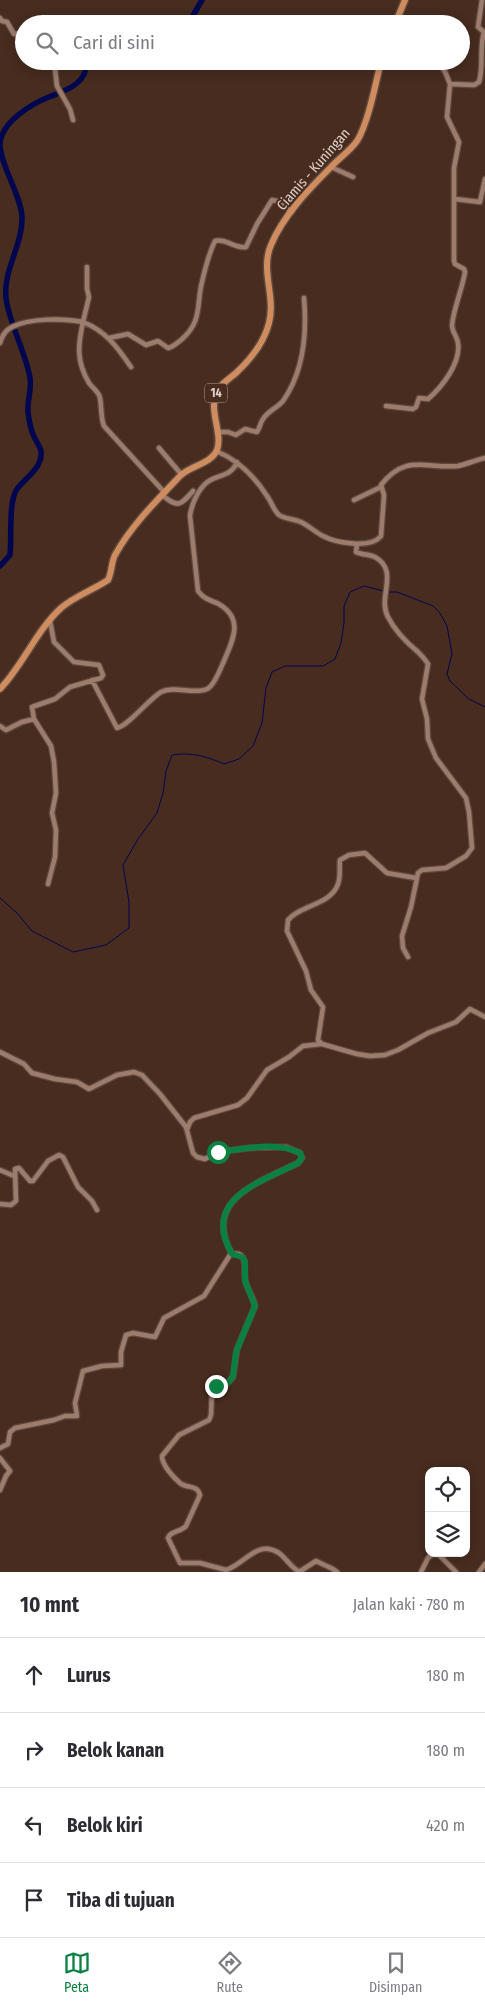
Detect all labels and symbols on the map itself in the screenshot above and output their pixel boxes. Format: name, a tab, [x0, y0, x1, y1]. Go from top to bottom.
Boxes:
street label: Ciamis - Kuningan	[273, 125, 354, 214]
road number: 14	[205, 383, 227, 402]
route start	[207, 1141, 230, 1164]
route end	[205, 1375, 228, 1398]

